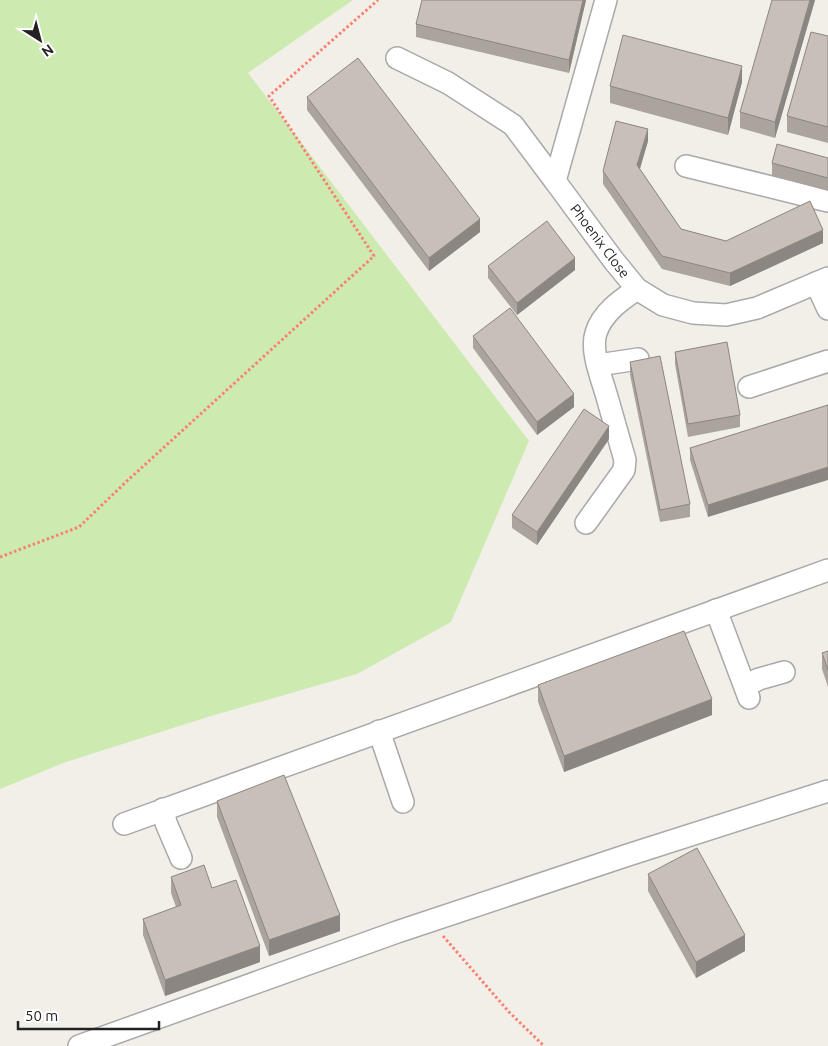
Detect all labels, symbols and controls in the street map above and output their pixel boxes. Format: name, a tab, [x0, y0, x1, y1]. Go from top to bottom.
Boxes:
north arrow	[15, 15, 65, 65]
text: N	[39, 41, 57, 60]
street label: Phoenix Close	[567, 201, 633, 281]
scale bar	[18, 998, 159, 1030]
text: 50 m	[25, 1007, 58, 1024]

